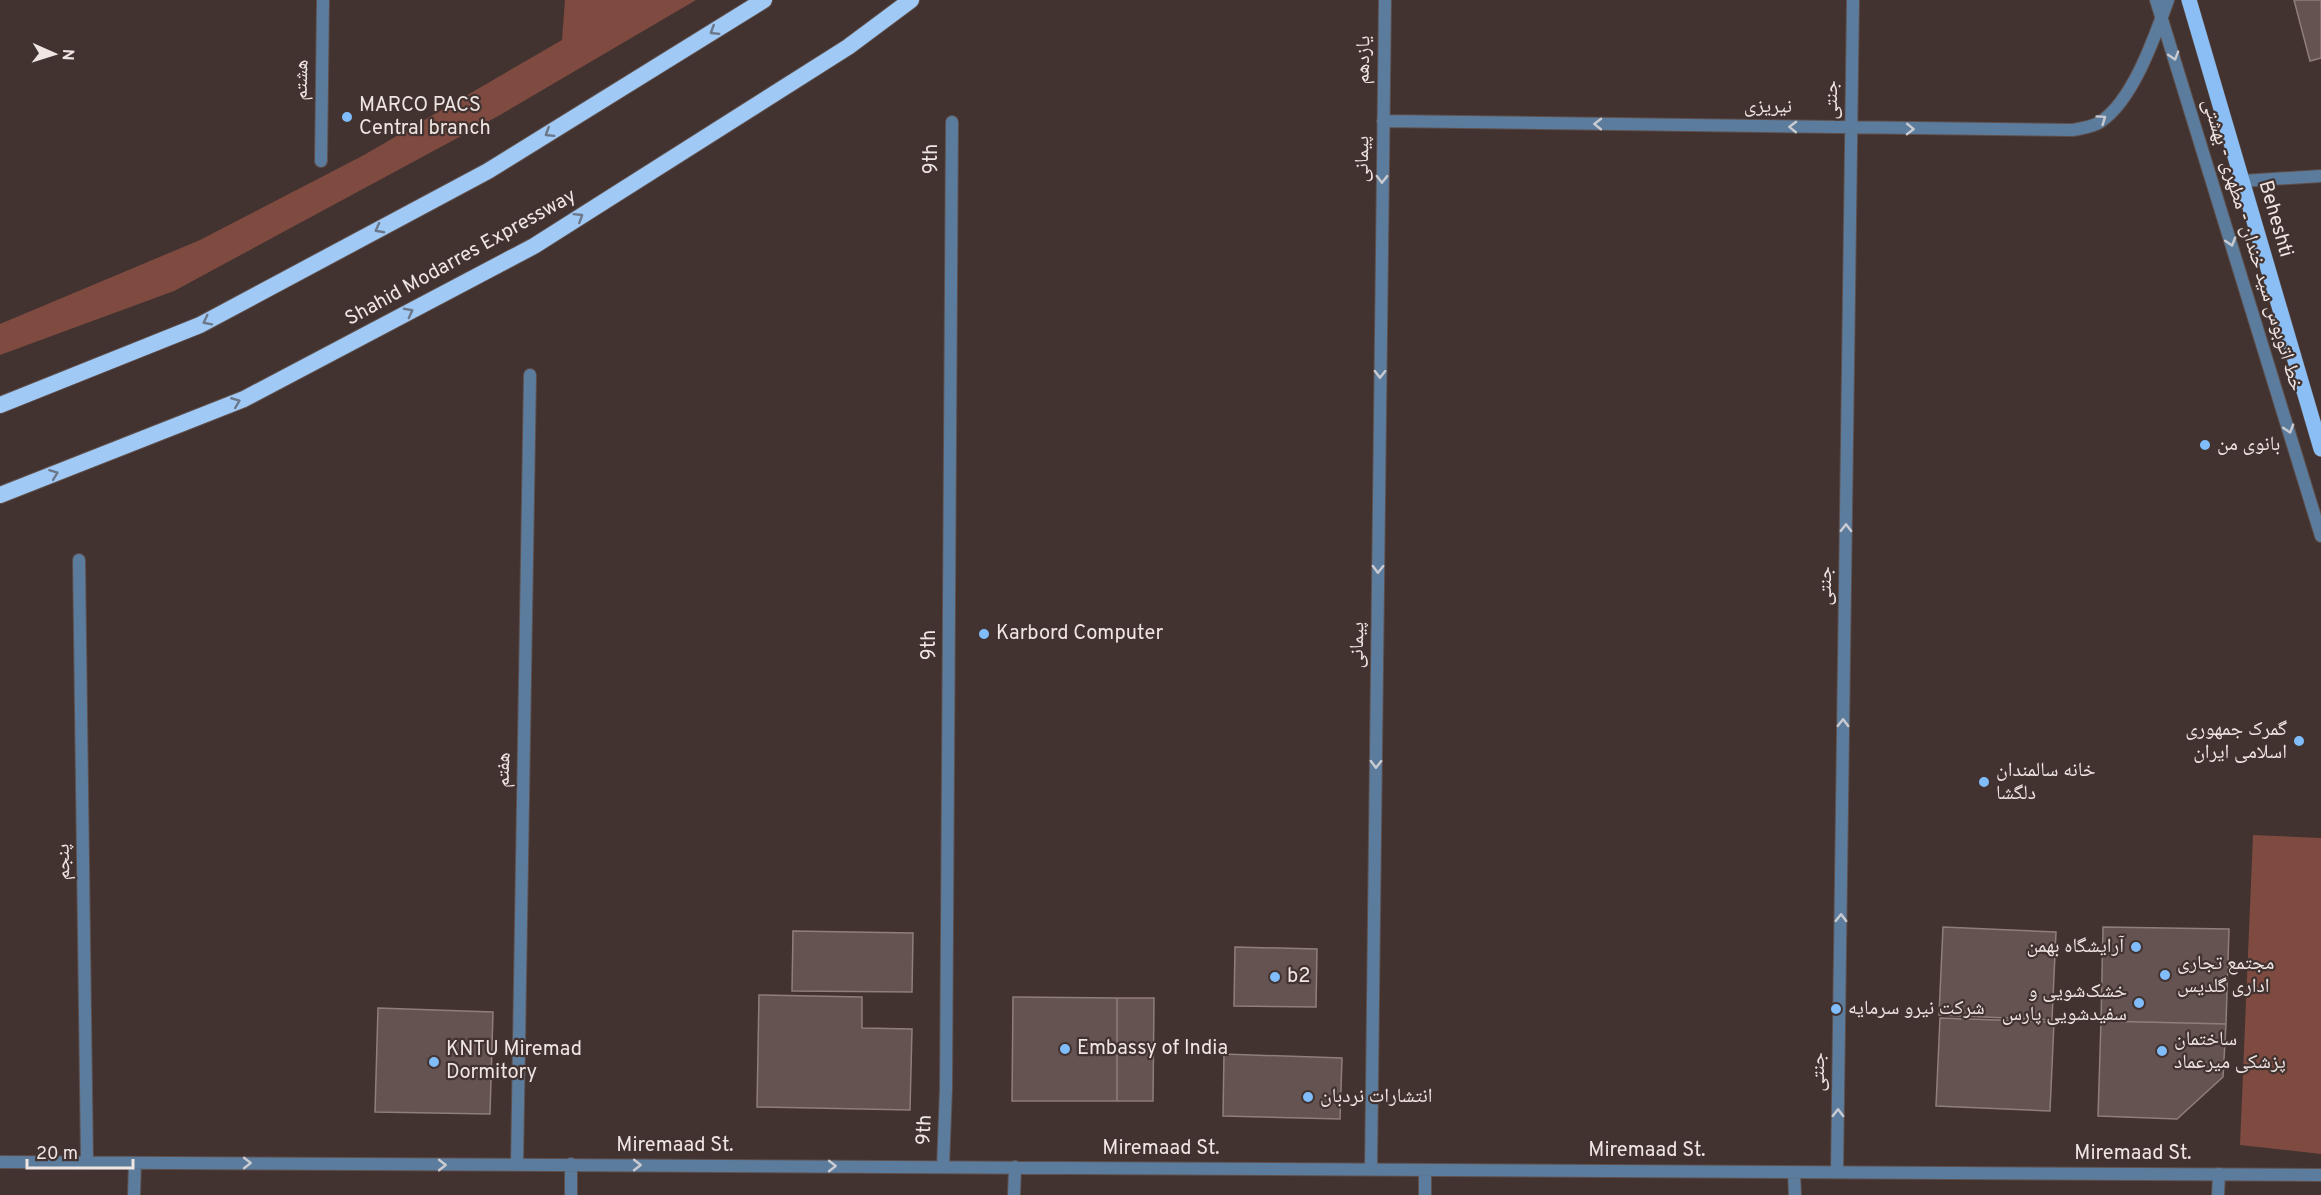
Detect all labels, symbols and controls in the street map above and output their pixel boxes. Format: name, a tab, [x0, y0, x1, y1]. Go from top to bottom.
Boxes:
one-way arrow	[710, 23, 721, 34]
north arrow	[24, 24, 84, 84]
street label: یازدهم	[1351, 35, 1377, 85]
text: N	[57, 48, 77, 61]
one-way arrow	[2167, 50, 2179, 61]
street label: هشتم	[289, 59, 315, 101]
street label: جنتی	[1819, 80, 1845, 120]
place label: MARCO PACS Central branch	[359, 93, 491, 142]
street label: نیریزی	[1744, 94, 1792, 120]
street label: خط اتوبوس سید خندان - مطهری - بهشتی	[2195, 96, 2309, 395]
marker: MARCO PACS Central branch	[340, 110, 354, 124]
one-way arrow	[2096, 115, 2107, 126]
one-way arrow	[1594, 118, 1603, 130]
one-way arrow	[1789, 121, 1798, 133]
one-way arrow	[1905, 123, 1914, 135]
one-way arrow	[544, 126, 555, 137]
street label: پیمانی	[1350, 135, 1376, 183]
street label: 9th	[919, 144, 945, 174]
one-way arrow	[1376, 175, 1389, 184]
street label: Beheshti	[2252, 178, 2298, 260]
street label: Shahid Modarres Expressway	[341, 183, 581, 333]
one-way arrow	[573, 213, 583, 225]
one-way arrow	[375, 222, 385, 233]
one-way arrow	[2224, 236, 2236, 247]
one-way arrow	[402, 308, 413, 319]
one-way arrow	[203, 314, 213, 325]
one-way arrow	[1374, 370, 1386, 379]
one-way arrow	[230, 397, 241, 409]
one-way arrow	[2282, 423, 2294, 434]
place label: بانوی من	[2217, 432, 2280, 458]
marker: بانوی من	[2198, 438, 2212, 452]
one-way arrow	[49, 468, 59, 481]
one-way arrow	[1840, 524, 1852, 533]
one-way arrow	[1372, 565, 1384, 574]
street label: جنتی	[1813, 566, 1839, 606]
place label: Karbord Computer	[996, 621, 1163, 647]
street label: پیمانی	[1345, 621, 1371, 669]
marker: Karbord Computer	[977, 627, 991, 641]
street label: 9th	[917, 630, 943, 660]
place label: گمرک جمهوری اسلامی ایران	[2185, 717, 2287, 766]
one-way arrow	[1837, 719, 1849, 728]
marker: گمرک جمهوری اسلامی ایران	[2292, 734, 2306, 748]
street label: هفتم	[491, 752, 517, 788]
place label: خانه سالمندان دلگشا	[1996, 758, 2096, 807]
one-way arrow	[1370, 760, 1382, 769]
marker: خانه سالمندان دلگشا	[1977, 775, 1991, 789]
street label: پنجم	[51, 843, 77, 881]
one-way arrow	[1834, 914, 1847, 923]
place label: آرایشگاه بهمن	[2026, 934, 2125, 960]
marker: آرایشگاه بهمن	[2129, 940, 2143, 954]
place label: مجتمع تجاری اداری گلدیس	[2177, 951, 2274, 1000]
place label: b2	[1287, 964, 1310, 990]
marker: مجتمع تجاری اداری گلدیس	[2158, 968, 2172, 982]
marker: b2	[1268, 970, 1282, 984]
place label: خشک‌شویی و سفیدشویی پارس	[2002, 979, 2127, 1028]
place label: شرکت نیرو سرمایه	[1848, 996, 1985, 1022]
marker: خشک‌شویی و سفیدشویی پارس	[2132, 996, 2146, 1010]
marker: شرکت نیرو سرمایه	[1829, 1002, 1843, 1016]
place label: ساختمان پزشکی میرعماد	[2174, 1027, 2286, 1076]
place label: Embassy of India	[1077, 1036, 1228, 1062]
place label: KNTU Miremad Dormitory	[446, 1037, 582, 1086]
marker: Embassy of India	[1058, 1042, 1072, 1056]
marker: ساختمان پزشکی میرعماد	[2155, 1044, 2169, 1058]
street label: جنتی	[1806, 1052, 1832, 1092]
marker: KNTU Miremad Dormitory	[427, 1055, 441, 1069]
place label: انتشارات نردبان	[1320, 1084, 1433, 1110]
marker: انتشارات نردبان	[1301, 1090, 1315, 1104]
one-way arrow	[1832, 1109, 1844, 1118]
street label: 9th	[911, 1114, 939, 1146]
scale bar	[27, 1132, 134, 1170]
street label: Miremaad St.	[616, 1133, 734, 1159]
street label: Miremaad St.	[1102, 1136, 1220, 1162]
street label: Miremaad St.	[1588, 1138, 1706, 1164]
street label: Miremaad St.	[2074, 1141, 2192, 1167]
text: 20 m	[36, 1143, 78, 1166]
one-way arrow	[243, 1157, 252, 1169]
one-way arrow	[438, 1158, 447, 1171]
one-way arrow	[633, 1159, 642, 1171]
one-way arrow	[828, 1160, 837, 1172]

